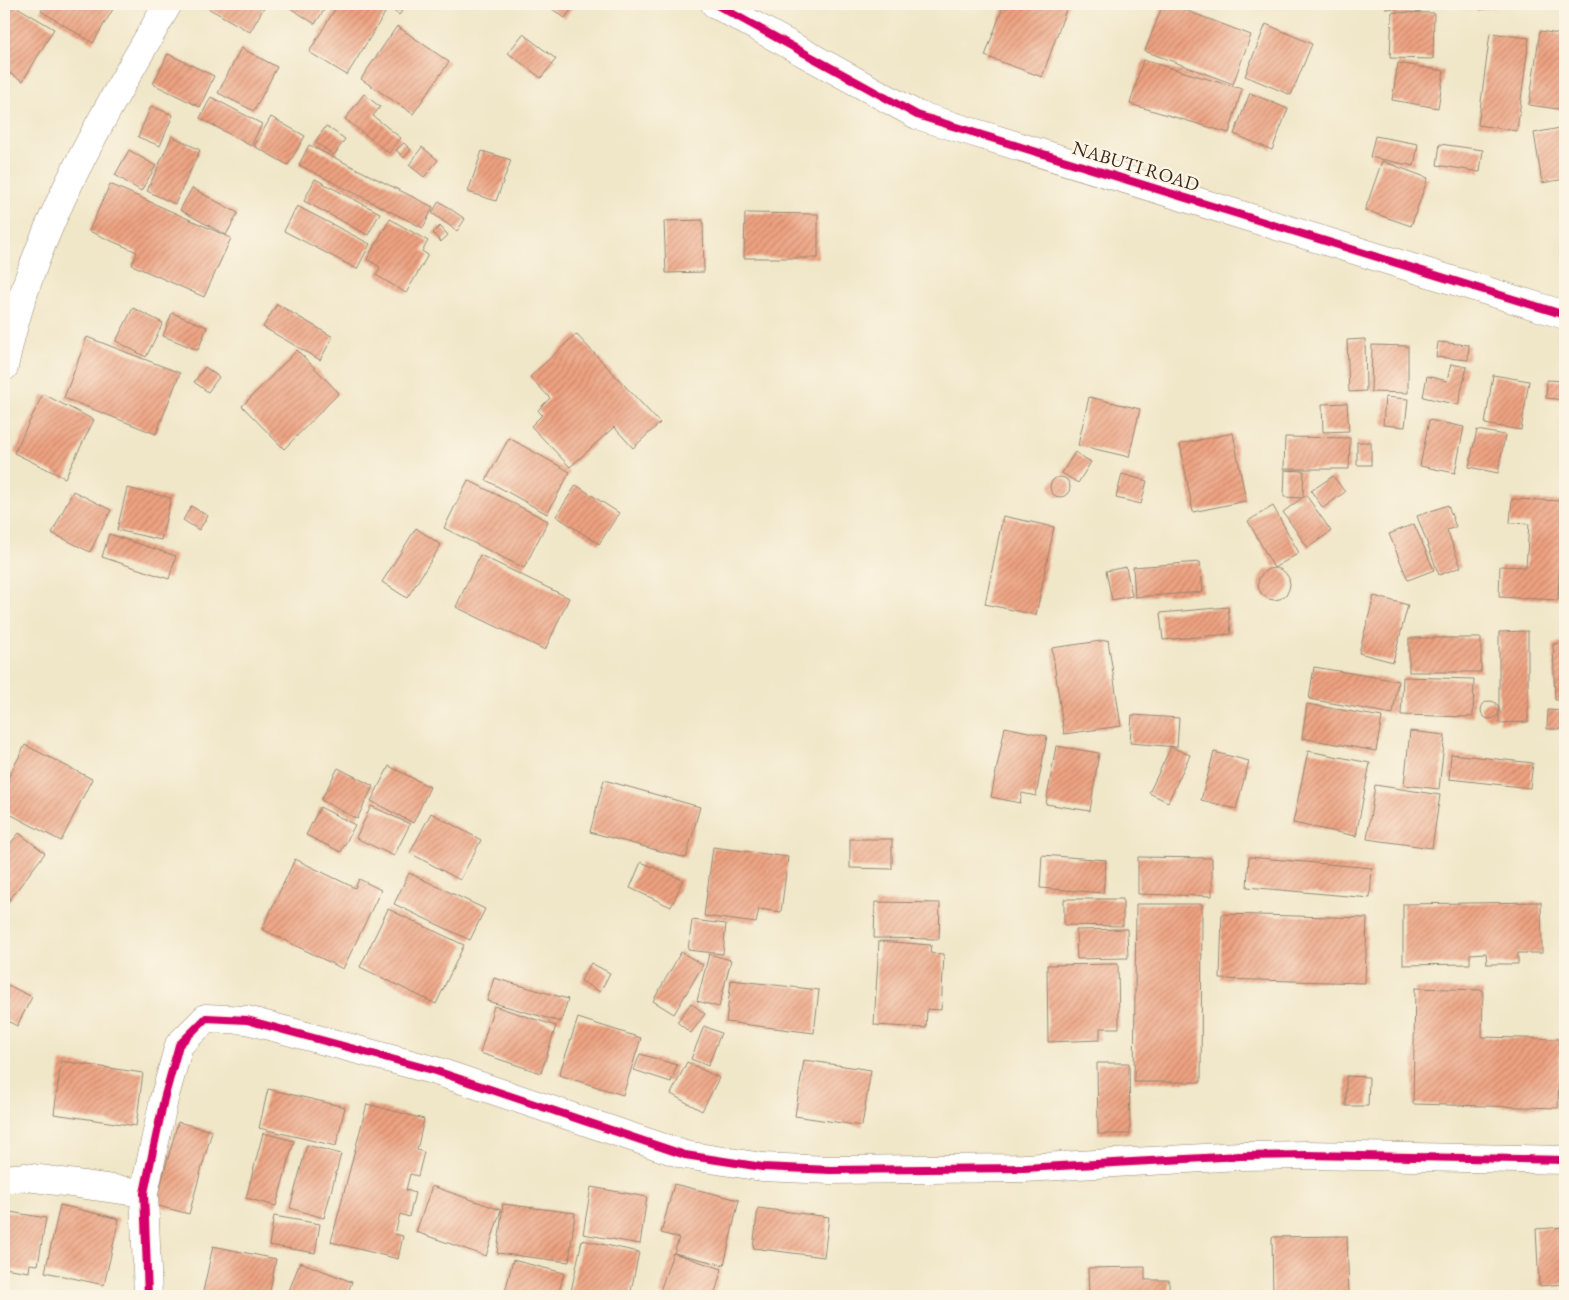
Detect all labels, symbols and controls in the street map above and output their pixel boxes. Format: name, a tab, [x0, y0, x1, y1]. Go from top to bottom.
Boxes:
street label: NABUTI ROAD	[1070, 135, 1202, 197]

